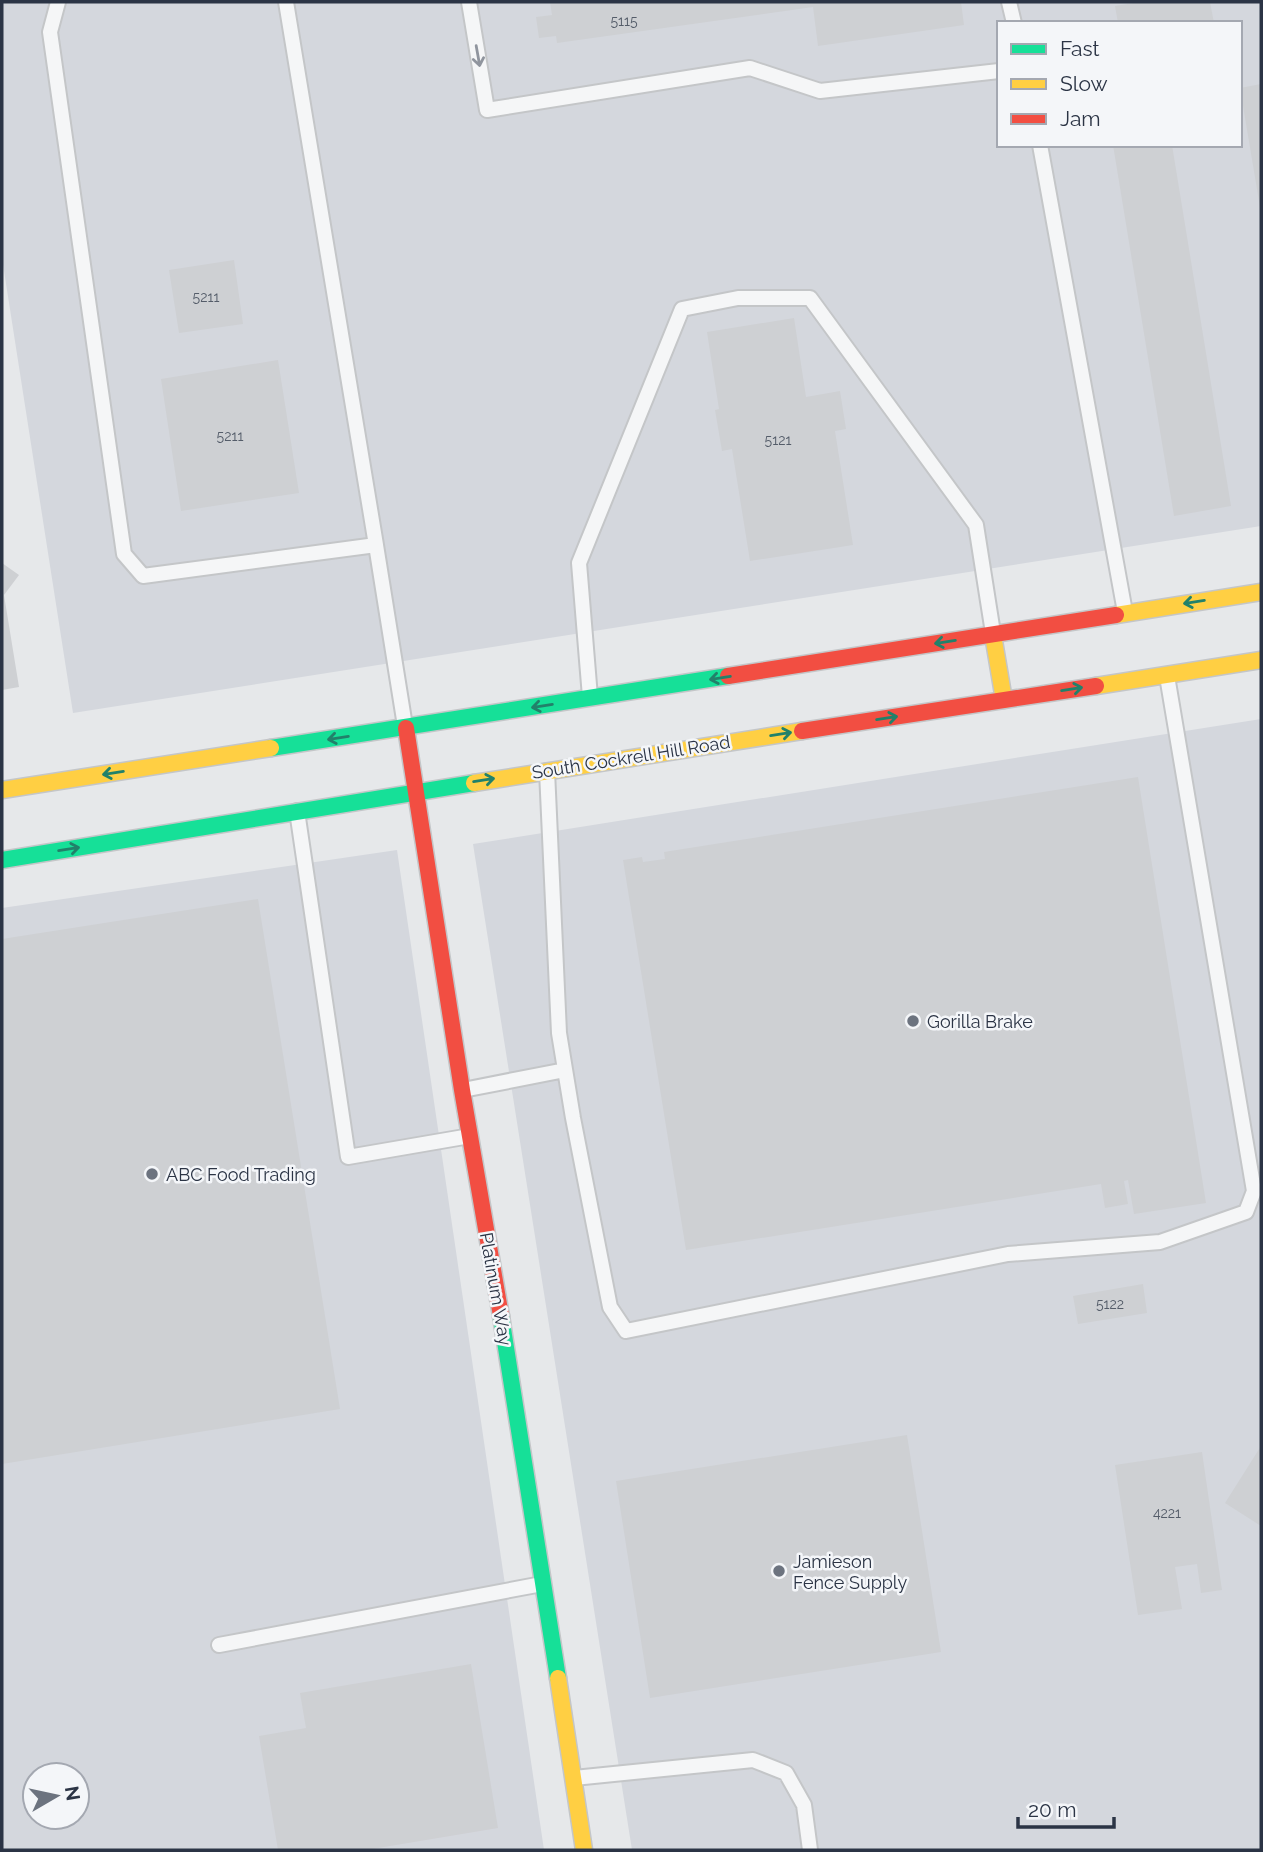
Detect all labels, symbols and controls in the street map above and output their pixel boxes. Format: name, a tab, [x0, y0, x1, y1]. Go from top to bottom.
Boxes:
house number: 5115	[610, 13, 638, 29]
legend	[997, 21, 1242, 147]
text: Fast	[1060, 36, 1100, 61]
one-way arrow	[472, 44, 485, 67]
text: Slow	[1060, 71, 1108, 96]
text: Jam	[1060, 106, 1101, 131]
house number: 5211	[193, 289, 219, 305]
house number: 5211	[217, 428, 243, 444]
house number: 5121	[765, 432, 791, 448]
one-way arrow	[1183, 596, 1206, 609]
one-way arrow	[934, 636, 957, 649]
one-way arrow	[709, 672, 732, 685]
one-way arrow	[1060, 682, 1083, 695]
one-way arrow	[531, 700, 554, 713]
one-way arrow	[875, 711, 898, 724]
one-way arrow	[770, 727, 792, 740]
street label: South Cockrell Hill Road	[530, 731, 732, 783]
one-way arrow	[327, 732, 350, 745]
one-way arrow	[102, 767, 125, 780]
one-way arrow	[472, 774, 495, 787]
one-way arrow	[57, 842, 80, 855]
place label: Gorilla Brake	[927, 1011, 1033, 1032]
marker: Gorilla Brake	[905, 1013, 921, 1029]
place label: ABC Food Trading	[166, 1164, 316, 1185]
marker: ABC Food Trading	[144, 1166, 160, 1182]
street label: Platinum Way	[476, 1231, 516, 1348]
house number: 5122	[1096, 1296, 1124, 1312]
house number: 4221	[1153, 1505, 1181, 1521]
place label: Jamieson Fence Supply	[793, 1551, 907, 1593]
marker: Jamieson Fence Supply	[771, 1563, 787, 1579]
north arrow	[21, 1761, 91, 1831]
text: N	[61, 1784, 85, 1802]
scale bar	[1018, 1786, 1114, 1830]
text: 20 m	[1028, 1797, 1076, 1822]

